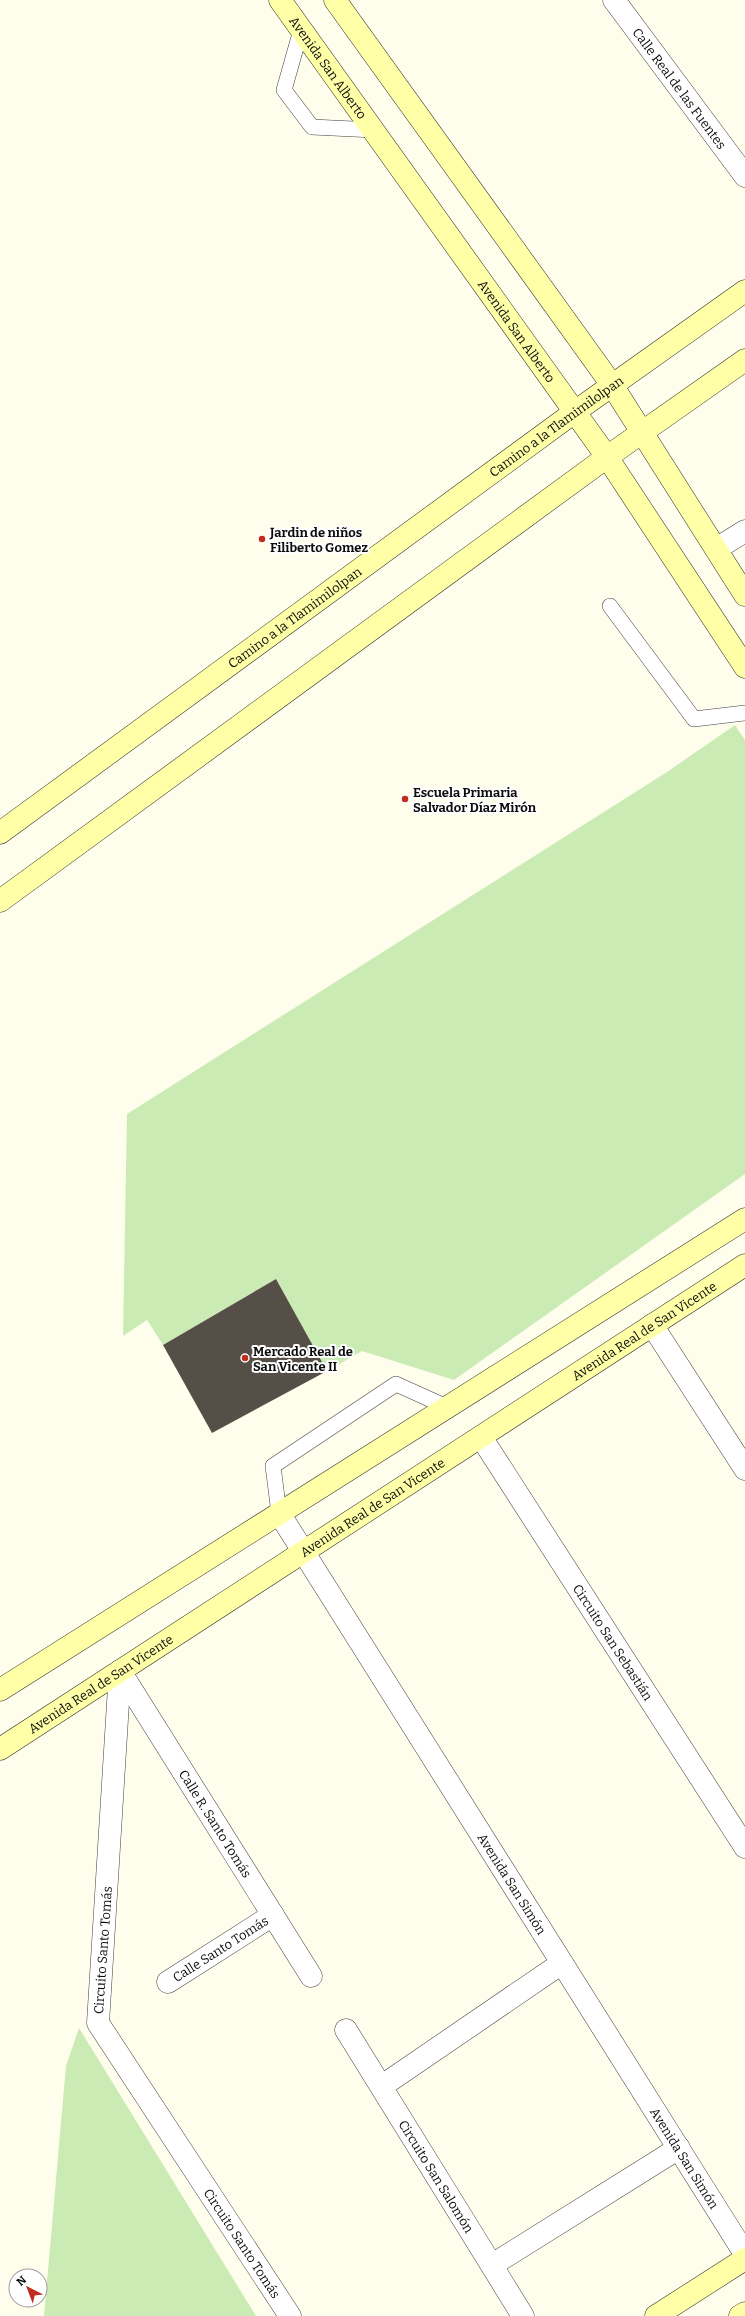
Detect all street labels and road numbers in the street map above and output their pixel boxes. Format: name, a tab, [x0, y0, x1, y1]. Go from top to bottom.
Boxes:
street label: Avenida San Alberto	[287, 13, 370, 122]
street label: Calle Real de las Fuentes	[630, 25, 730, 152]
street label: Avenida San Alberto	[475, 277, 559, 385]
street label: Camino a la Tlamimilolpan	[486, 372, 626, 480]
street label: Camino a la Tlamimilolpan	[225, 563, 365, 671]
street label: Avenida Real de San Vicente	[569, 1278, 719, 1383]
street label: Avenida Real de San Vicente	[297, 1455, 447, 1560]
street label: Circuito San Sebastián	[570, 1581, 656, 1704]
street label: Avenida Real de San Vicente	[26, 1631, 176, 1736]
street label: Calle R. Santo Tomás	[176, 1767, 255, 1880]
street label: Avenida San Simón	[475, 1830, 550, 1938]
street label: Circuito Santo Tomás	[91, 1886, 115, 2014]
street label: Calle Santo Tomás	[170, 1913, 271, 1985]
street label: Avenida San Simón	[647, 2105, 722, 2212]
street label: Circuito San Salomón	[396, 2117, 477, 2236]
street label: Circuito Santo Tomás	[201, 2186, 284, 2301]

